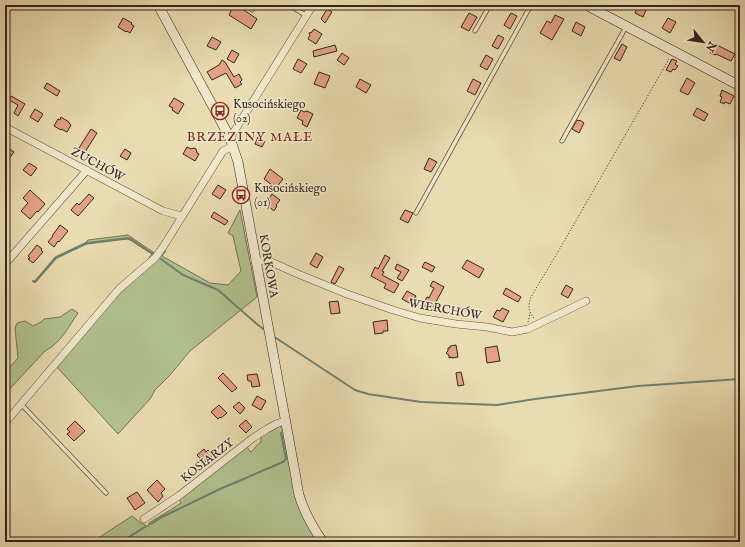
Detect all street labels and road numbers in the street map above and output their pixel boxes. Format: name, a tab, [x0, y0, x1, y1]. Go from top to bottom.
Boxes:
street label: ZUCHÓW	[68, 143, 128, 185]
street label: KORKOWA	[256, 233, 282, 300]
street label: WIERCHÓW	[407, 295, 483, 323]
street label: KOSIARZY	[178, 434, 238, 486]

